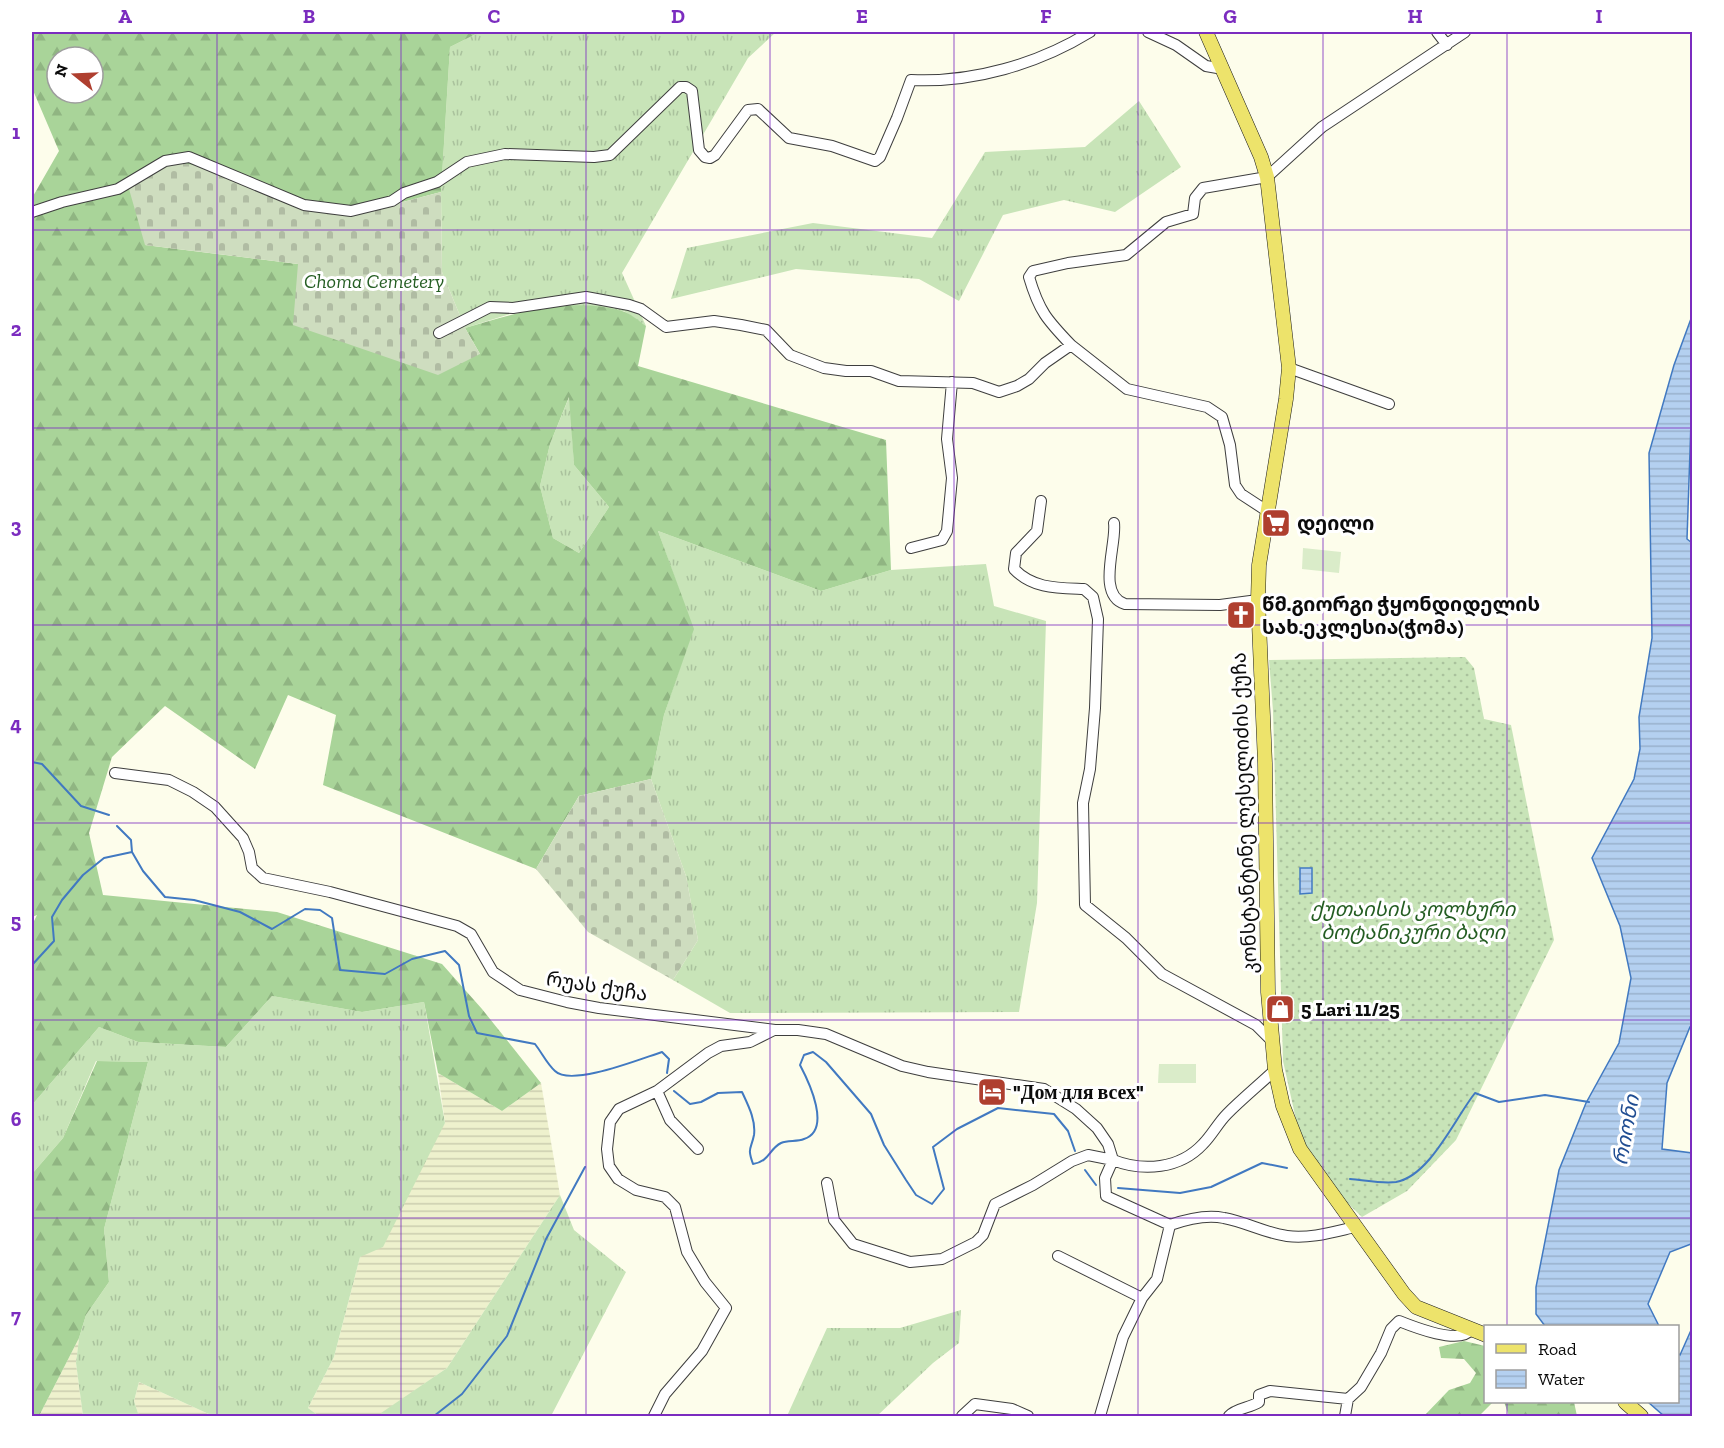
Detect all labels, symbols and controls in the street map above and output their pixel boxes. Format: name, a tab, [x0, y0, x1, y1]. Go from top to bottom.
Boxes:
text: A	[118, 4, 132, 28]
text: B	[303, 4, 315, 28]
text: C	[488, 4, 501, 28]
text: D	[671, 4, 685, 28]
text: E	[856, 4, 868, 28]
text: F	[1040, 4, 1052, 28]
text: G	[1223, 4, 1237, 28]
text: H	[1407, 4, 1423, 28]
text: I	[1595, 4, 1603, 28]
north arrow	[45, 45, 105, 105]
text: N	[50, 62, 72, 79]
text: 1	[12, 120, 20, 144]
park label: Choma Cemetery	[304, 269, 444, 293]
text: 2	[11, 317, 22, 341]
supermarket icon: დეილი	[1260, 507, 1292, 539]
place label: დეილი	[1297, 511, 1374, 536]
text: 3	[11, 514, 22, 538]
place label: წმ.გიორგი ჭყონდიდელის სახ.ეკლესია(ჭომა)	[1262, 592, 1540, 639]
church icon: წმ.გიორგი ჭყონდიდელის სახ.ეკლესია(ჭომა)	[1225, 599, 1257, 631]
street label: კონსტანტინე ლესელიძის ქუჩა	[1226, 652, 1263, 974]
text: 4	[10, 712, 22, 736]
park label: ქუთაისის კოლხური ბოტანიკური ბაღი	[1311, 897, 1517, 944]
text: 5	[11, 909, 21, 933]
street label: რუას ქუჩა	[545, 966, 649, 1006]
shop icon: 5 Lari 11/25	[1264, 993, 1296, 1025]
place label: 5 Lari 11/25	[1301, 997, 1400, 1021]
hotel icon: "Дом для всех"	[976, 1076, 1008, 1108]
place label: "Дом для всех"	[1013, 1080, 1144, 1104]
water label: რიონი	[1607, 1092, 1644, 1167]
text: 6	[11, 1107, 22, 1131]
text: 7	[11, 1304, 21, 1328]
legend	[1484, 1325, 1679, 1403]
text: Road	[1538, 1338, 1577, 1360]
text: Water	[1538, 1368, 1585, 1390]

